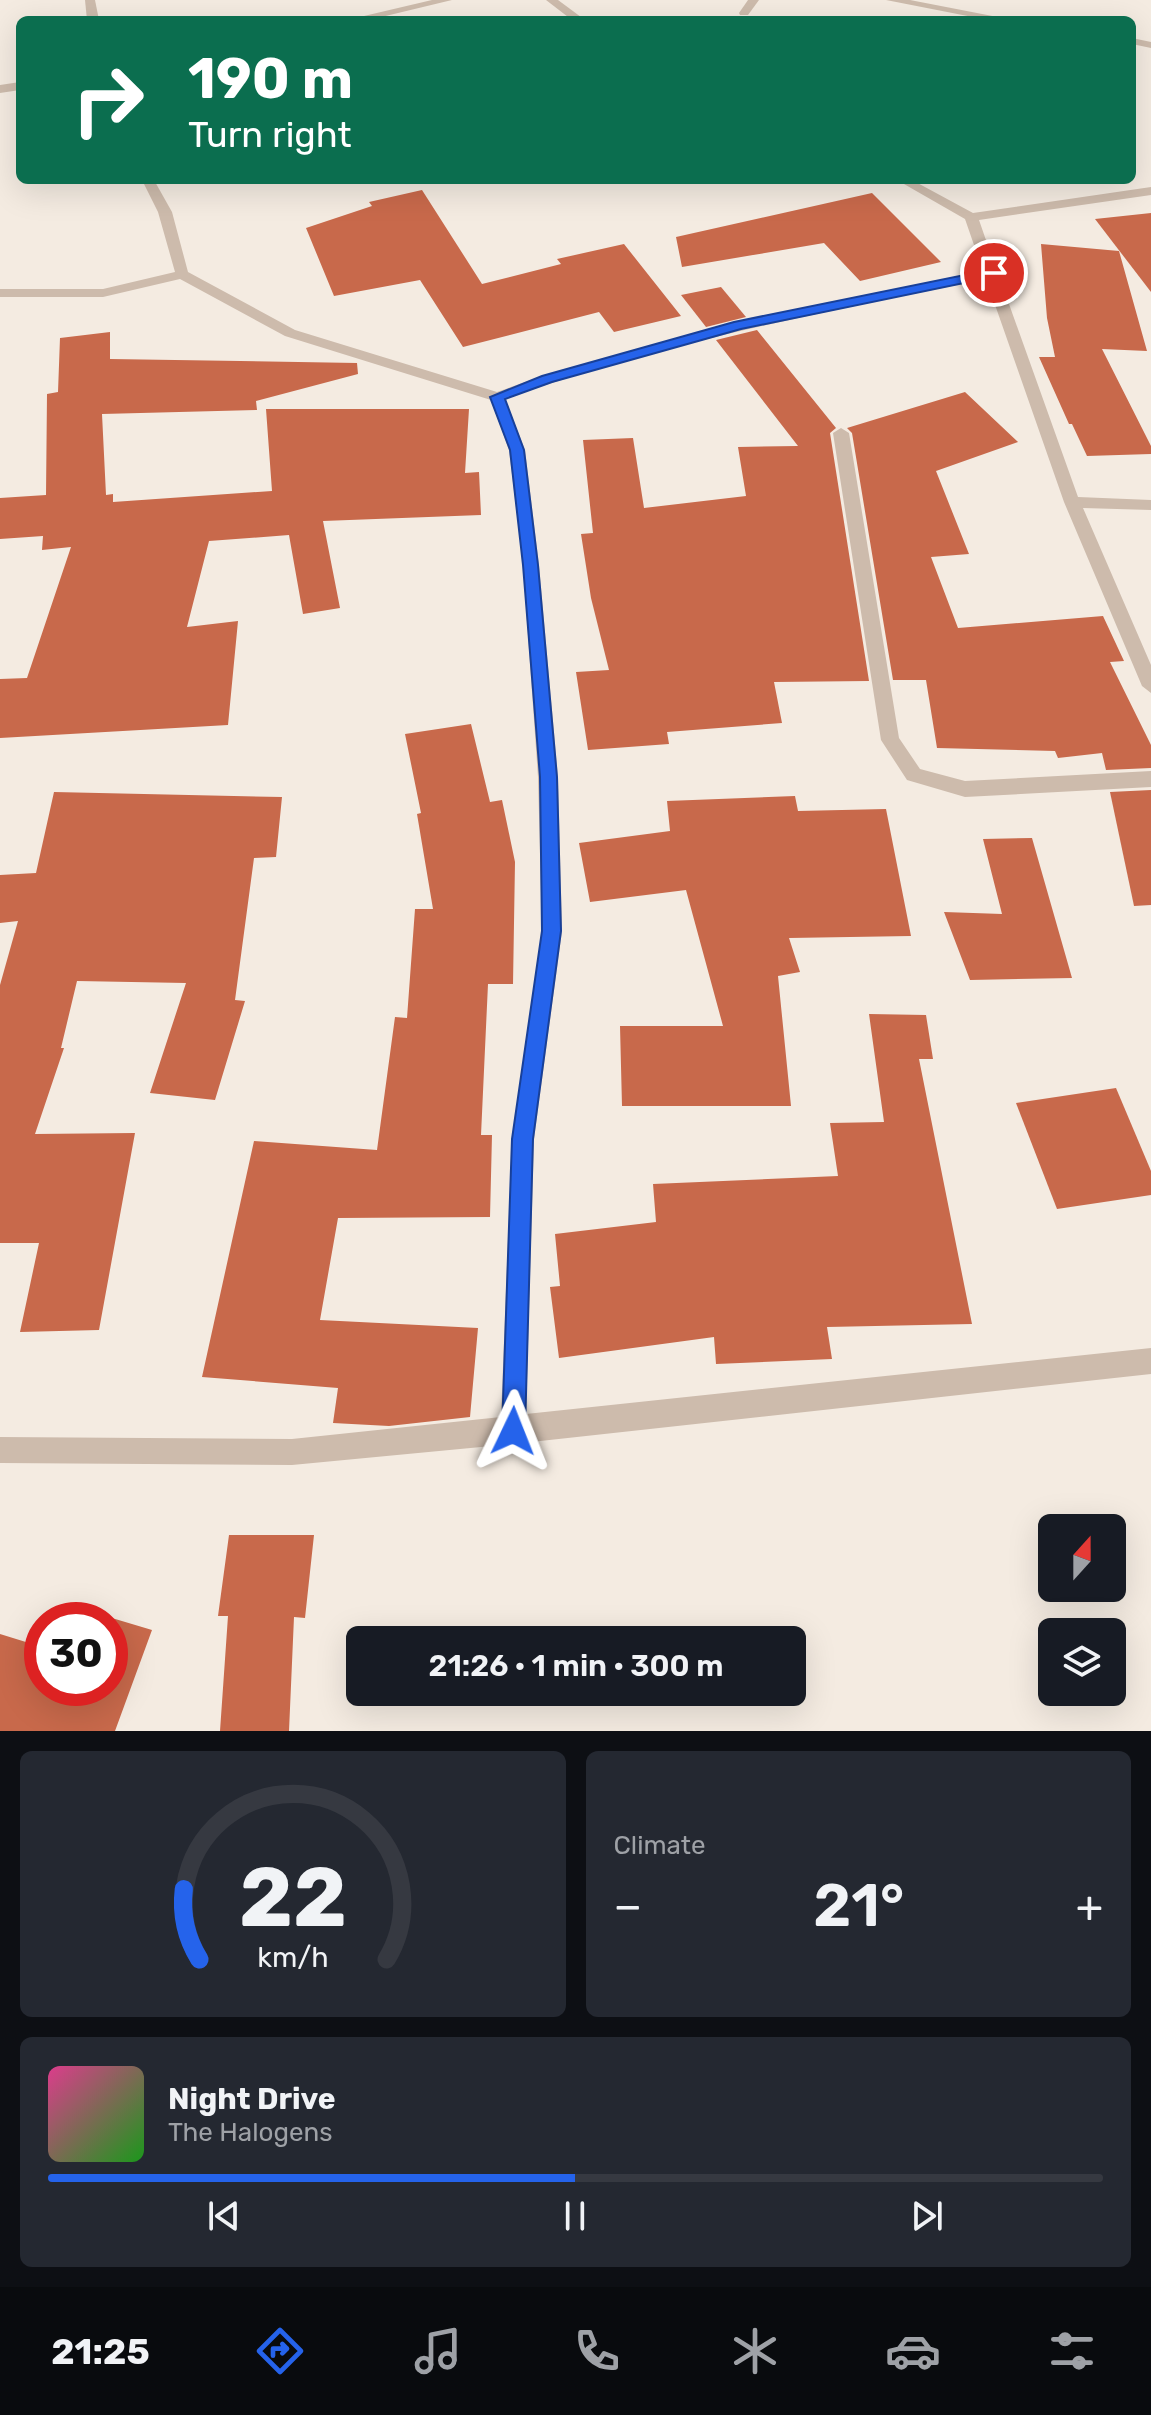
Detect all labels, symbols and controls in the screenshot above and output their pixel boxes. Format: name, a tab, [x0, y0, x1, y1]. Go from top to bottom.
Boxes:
text: 190 m	[188, 46, 353, 112]
icon: right	[56, 48, 160, 152]
text: Turn right	[188, 113, 352, 156]
pin	[960, 239, 1028, 307]
icon: arrive	[972, 251, 1016, 295]
position arrow	[471, 1389, 555, 1473]
north arrow	[1038, 1514, 1126, 1602]
map controls	[1038, 1514, 1126, 1706]
speed limit sign: 30	[24, 1602, 128, 1706]
button: layers	[1038, 1618, 1126, 1706]
text: 21:26 · 1 min · 300 m	[428, 1648, 724, 1684]
text: Climate	[614, 1830, 706, 1861]
text: 22	[239, 1848, 347, 1947]
text: 21°	[813, 1870, 904, 1941]
text: −	[614, 1880, 642, 1932]
text: +	[1076, 1880, 1103, 1932]
text: km/h	[257, 1940, 328, 1974]
text: Night Drive	[168, 2081, 336, 2117]
text: The Halogens	[168, 2117, 333, 2148]
icon: previous	[202, 2194, 246, 2238]
icon: pause	[553, 2194, 597, 2238]
icon: next	[905, 2194, 949, 2238]
icon: directions	[252, 2323, 308, 2379]
icon: music	[410, 2323, 466, 2379]
icon: phone	[569, 2323, 625, 2379]
icon: climate	[727, 2323, 783, 2379]
icon: car	[885, 2323, 941, 2379]
icon: filters	[1044, 2323, 1100, 2379]
text: 21:25	[51, 2330, 150, 2373]

